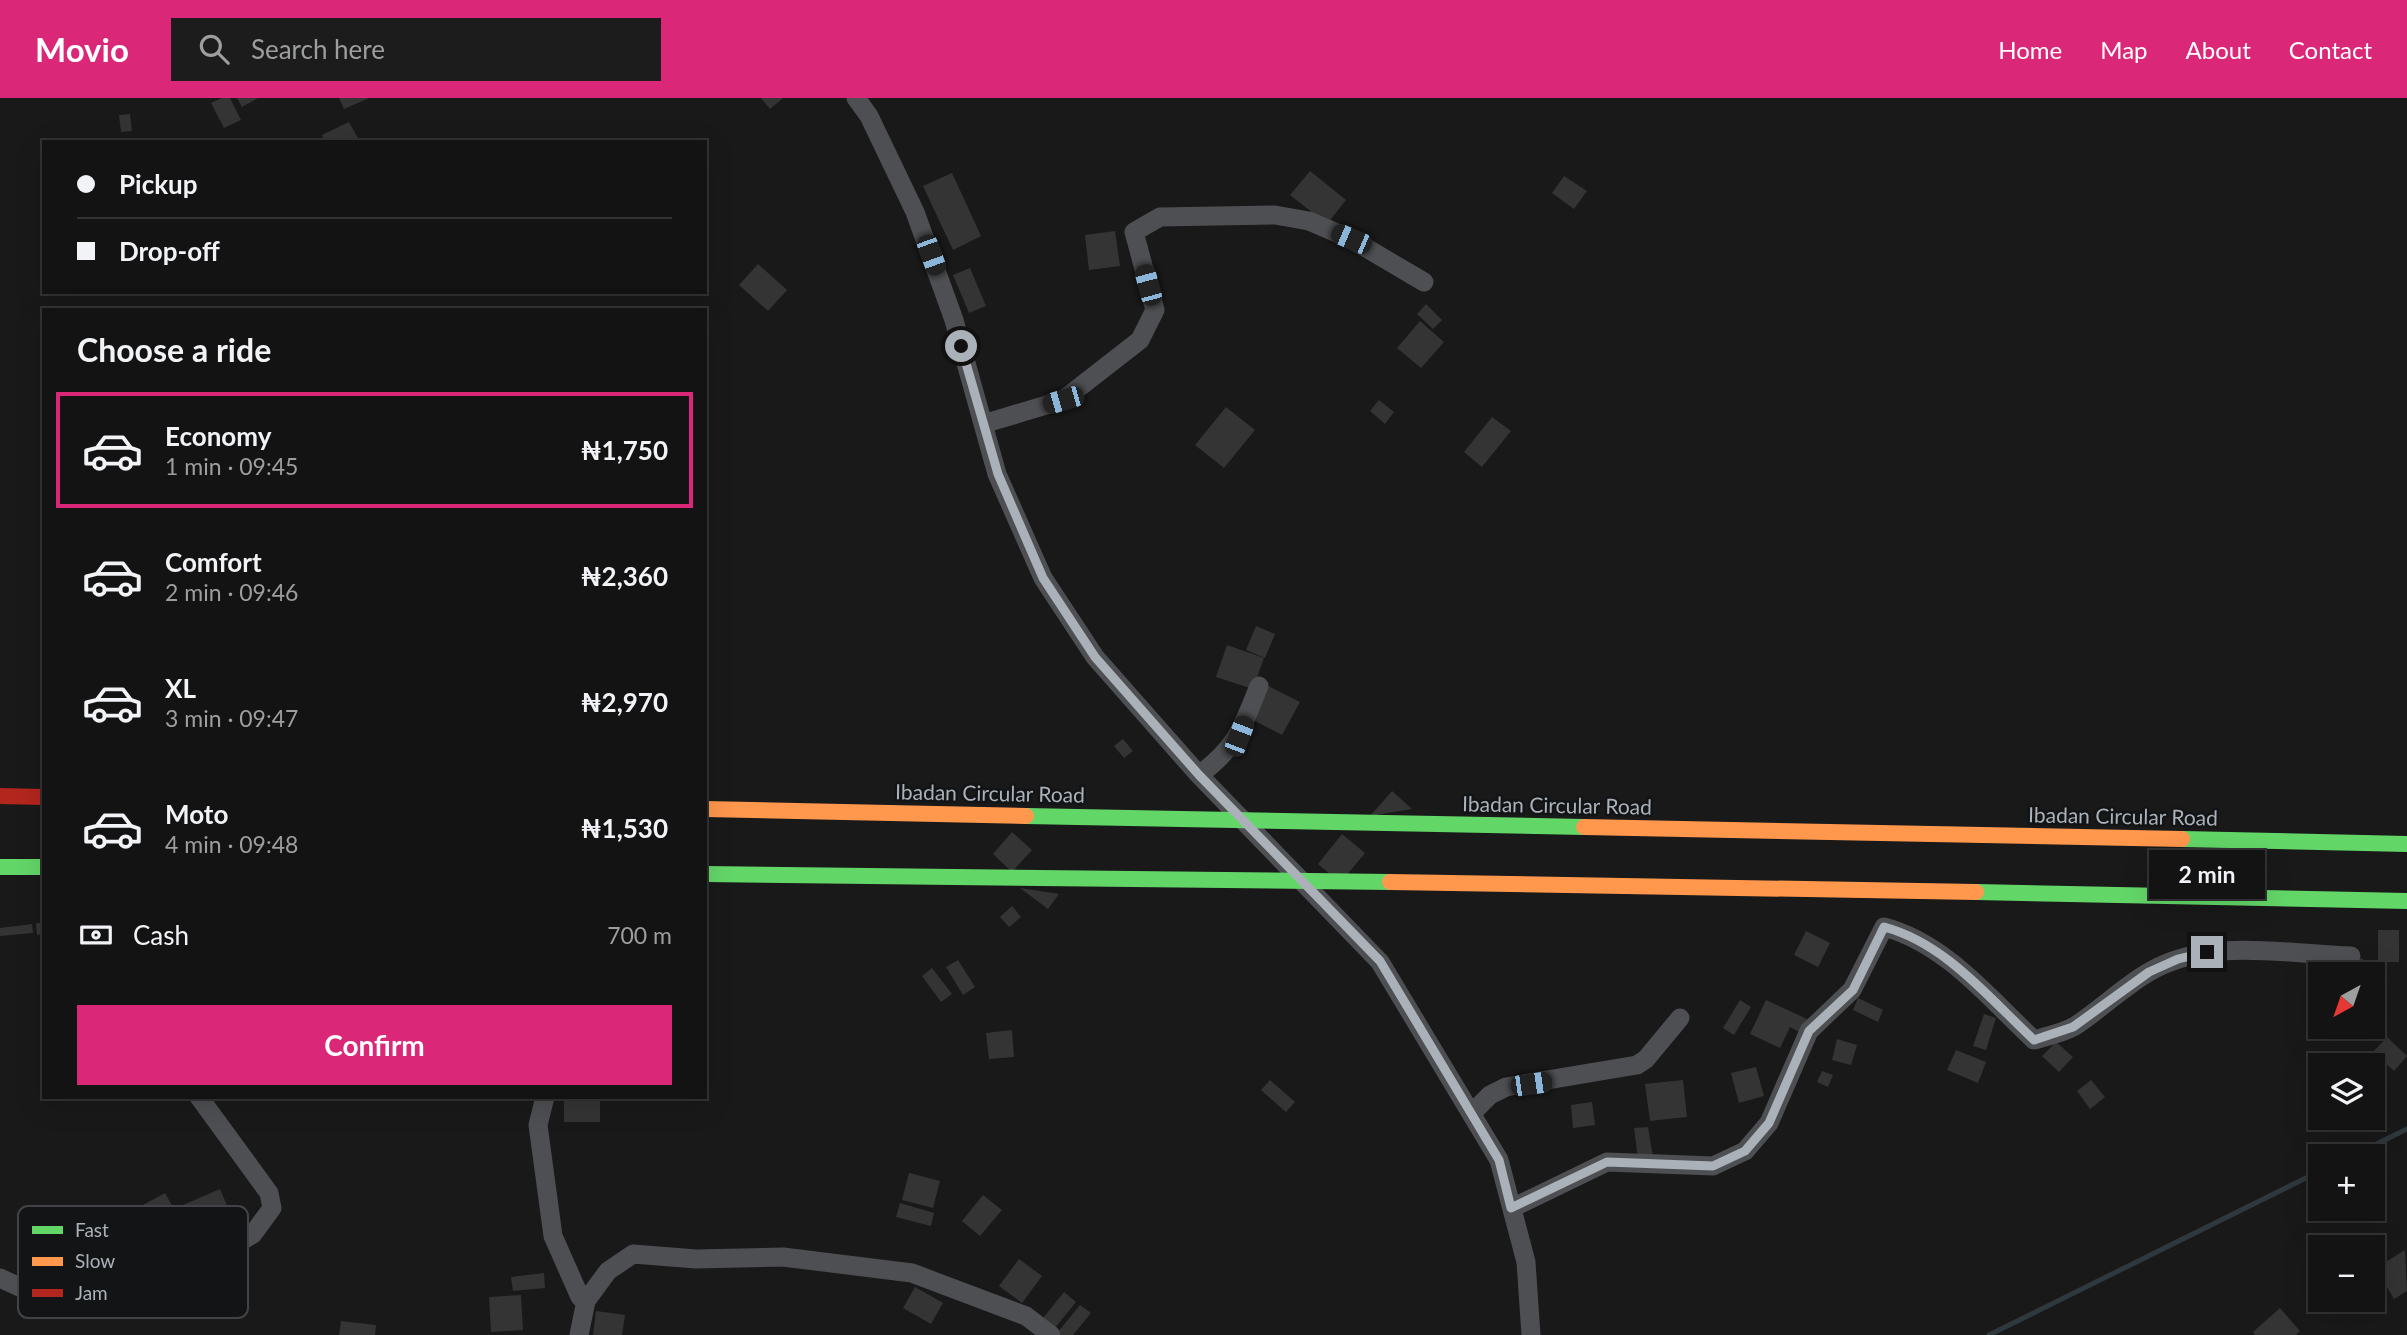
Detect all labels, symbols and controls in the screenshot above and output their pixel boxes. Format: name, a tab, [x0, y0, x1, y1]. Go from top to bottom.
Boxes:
search box	[171, 18, 661, 81]
text: Movio	[35, 29, 129, 69]
icon: search	[195, 30, 233, 68]
text: Search here	[251, 33, 385, 65]
text: Home	[1998, 35, 2062, 64]
text: Map	[2100, 35, 2148, 64]
text: About	[2186, 35, 2251, 64]
text: Contact	[2289, 35, 2372, 64]
text: Pickup	[119, 168, 198, 200]
car	[1328, 221, 1375, 257]
car	[914, 232, 949, 278]
text: Drop-off	[119, 235, 220, 267]
car	[1133, 262, 1164, 308]
text: Choose a ride	[77, 330, 271, 369]
route start	[945, 330, 977, 362]
car	[1040, 384, 1087, 416]
icon: car	[81, 419, 144, 482]
text: Economy	[165, 420, 271, 452]
text: ₦1,750	[581, 434, 668, 466]
text: 1 min · 09:45	[165, 452, 298, 480]
icon: car	[81, 545, 144, 608]
text: Comfort	[165, 546, 262, 578]
text: ₦2,360	[581, 560, 668, 592]
text: 2 min · 09:46	[165, 578, 298, 606]
icon: car	[81, 671, 144, 734]
text: XL	[165, 672, 196, 704]
text: ₦2,970	[581, 686, 668, 718]
text: 3 min · 09:47	[165, 704, 298, 732]
car	[1222, 713, 1257, 759]
street label: Ibadan Circular Road	[895, 778, 1085, 807]
street label: Ibadan Circular Road	[1462, 790, 1652, 819]
icon: car	[81, 797, 144, 860]
text: Moto	[165, 798, 228, 830]
street label: Ibadan Circular Road	[2028, 801, 2218, 830]
text: ₦1,530	[581, 812, 668, 844]
text: 4 min · 09:48	[165, 830, 298, 858]
callout: 2 min	[2149, 850, 2265, 900]
text: 2 min	[2178, 860, 2236, 888]
icon: cash	[77, 916, 115, 954]
text: Cash	[133, 919, 189, 951]
text: 700 m	[607, 921, 672, 949]
route end	[2191, 936, 2223, 968]
north arrow	[2308, 962, 2385, 1040]
map controls	[2308, 962, 2385, 1312]
button: Confirm	[77, 1005, 672, 1085]
button: layers	[2308, 1053, 2385, 1130]
car	[1509, 1071, 1554, 1097]
button: +	[2308, 1144, 2385, 1221]
legend	[18, 1206, 248, 1318]
text: Fast	[75, 1218, 109, 1241]
button: −	[2308, 1235, 2385, 1312]
text: Slow	[75, 1249, 115, 1272]
text: Jam	[75, 1281, 108, 1304]

